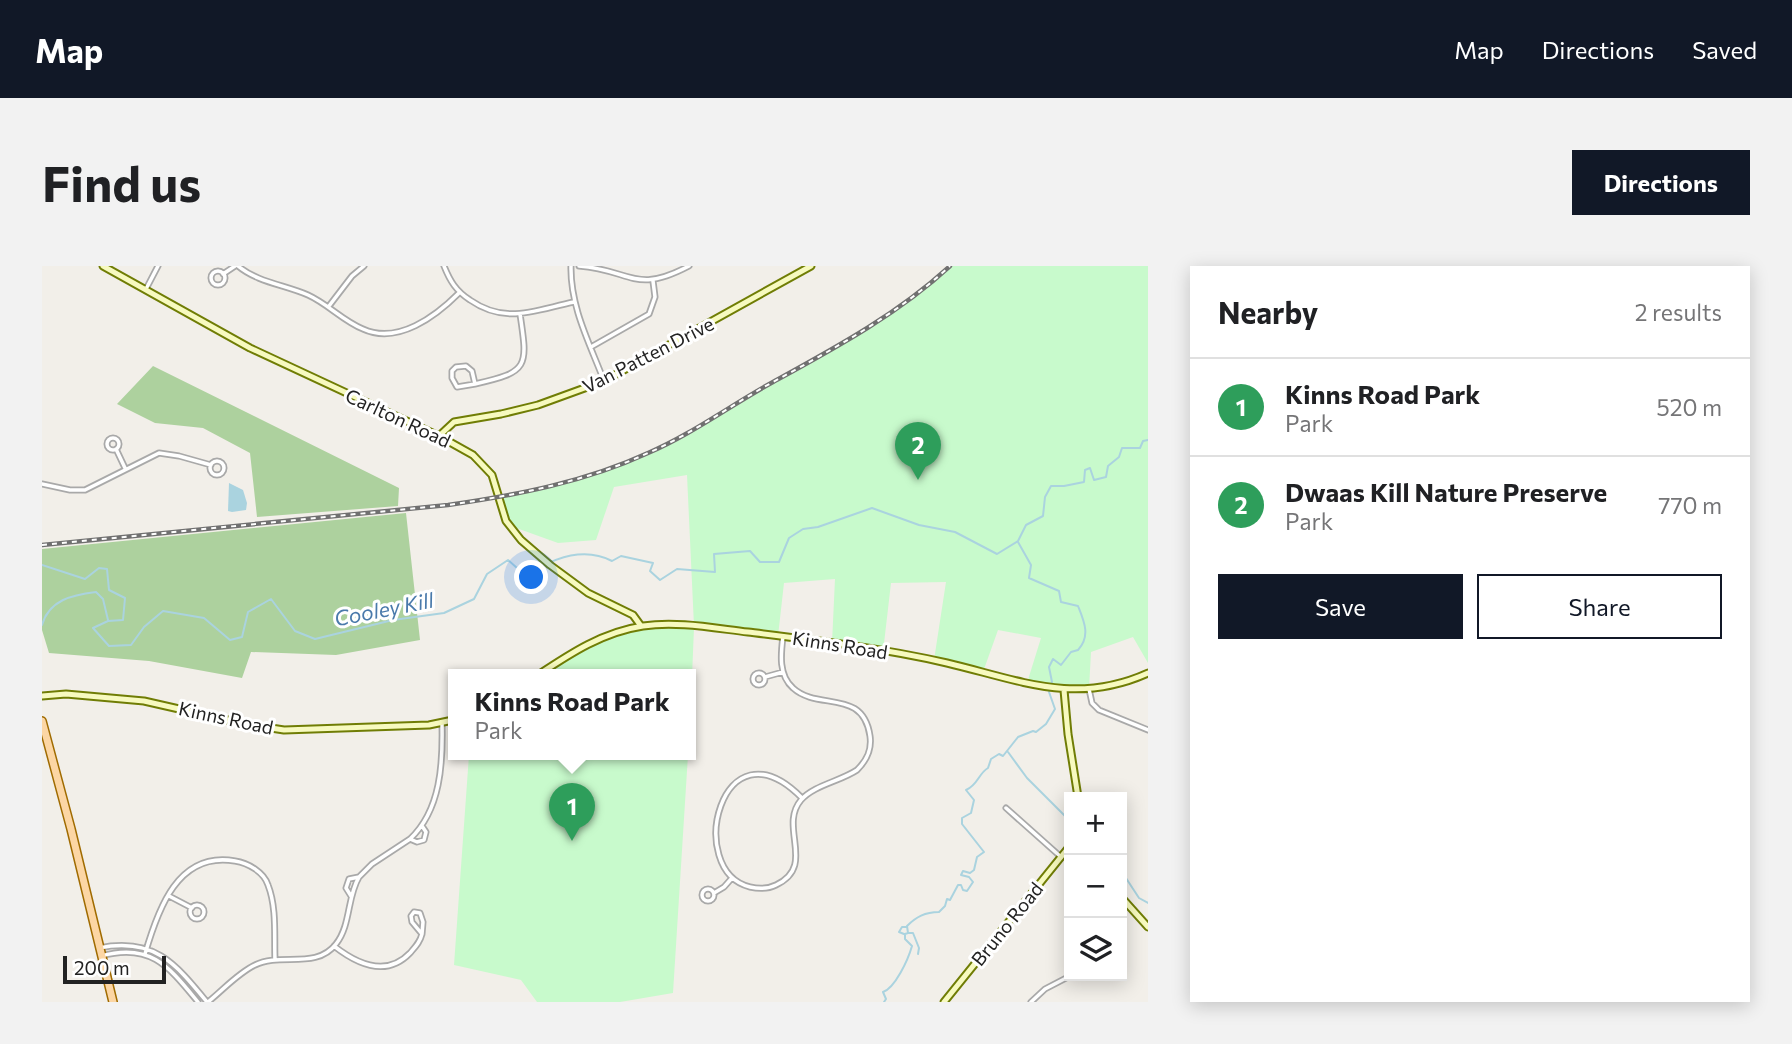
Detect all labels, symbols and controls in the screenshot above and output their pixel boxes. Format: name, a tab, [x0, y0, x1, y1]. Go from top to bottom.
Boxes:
text: Map	[35, 29, 103, 70]
text: Map	[1454, 35, 1504, 64]
text: Directions	[1542, 35, 1654, 64]
text: Saved	[1692, 35, 1757, 64]
button: Directions	[1572, 150, 1750, 215]
text: Find us	[42, 152, 201, 212]
text: Nearby	[1218, 293, 1318, 330]
text: 2 results	[1635, 298, 1722, 326]
street label: Van Patten Drive	[578, 312, 717, 398]
text: Kinns Road Park	[1285, 378, 1480, 409]
street label: Carlton Road	[342, 383, 454, 452]
text: 1	[1236, 393, 1246, 421]
text: 520 m	[1657, 393, 1722, 421]
text: Park	[1285, 409, 1333, 437]
pin: 2	[895, 422, 941, 480]
text: Dwaas Kill Nature Preserve	[1285, 476, 1607, 507]
text: 2	[1234, 491, 1248, 519]
text: 770 m	[1658, 491, 1722, 519]
text: Park	[1285, 507, 1333, 535]
your location	[514, 560, 548, 594]
button: Save	[1218, 574, 1463, 639]
button: Share	[1477, 574, 1722, 639]
water label: Cooley Kill	[332, 587, 436, 630]
street label: Kinns Road	[791, 626, 889, 663]
popup	[448, 669, 696, 760]
text: Kinns Road Park	[474, 685, 670, 716]
street label: Kinns Road	[177, 696, 275, 739]
text: Park	[474, 716, 523, 744]
pin: 1	[549, 783, 595, 841]
map controls	[1064, 792, 1127, 981]
button: +	[1064, 792, 1127, 855]
button: −	[1064, 855, 1127, 918]
street label: Bruno Road	[966, 877, 1047, 970]
button: layers	[1064, 918, 1127, 981]
scale bar	[63, 953, 166, 985]
text: 200 m	[74, 956, 130, 979]

